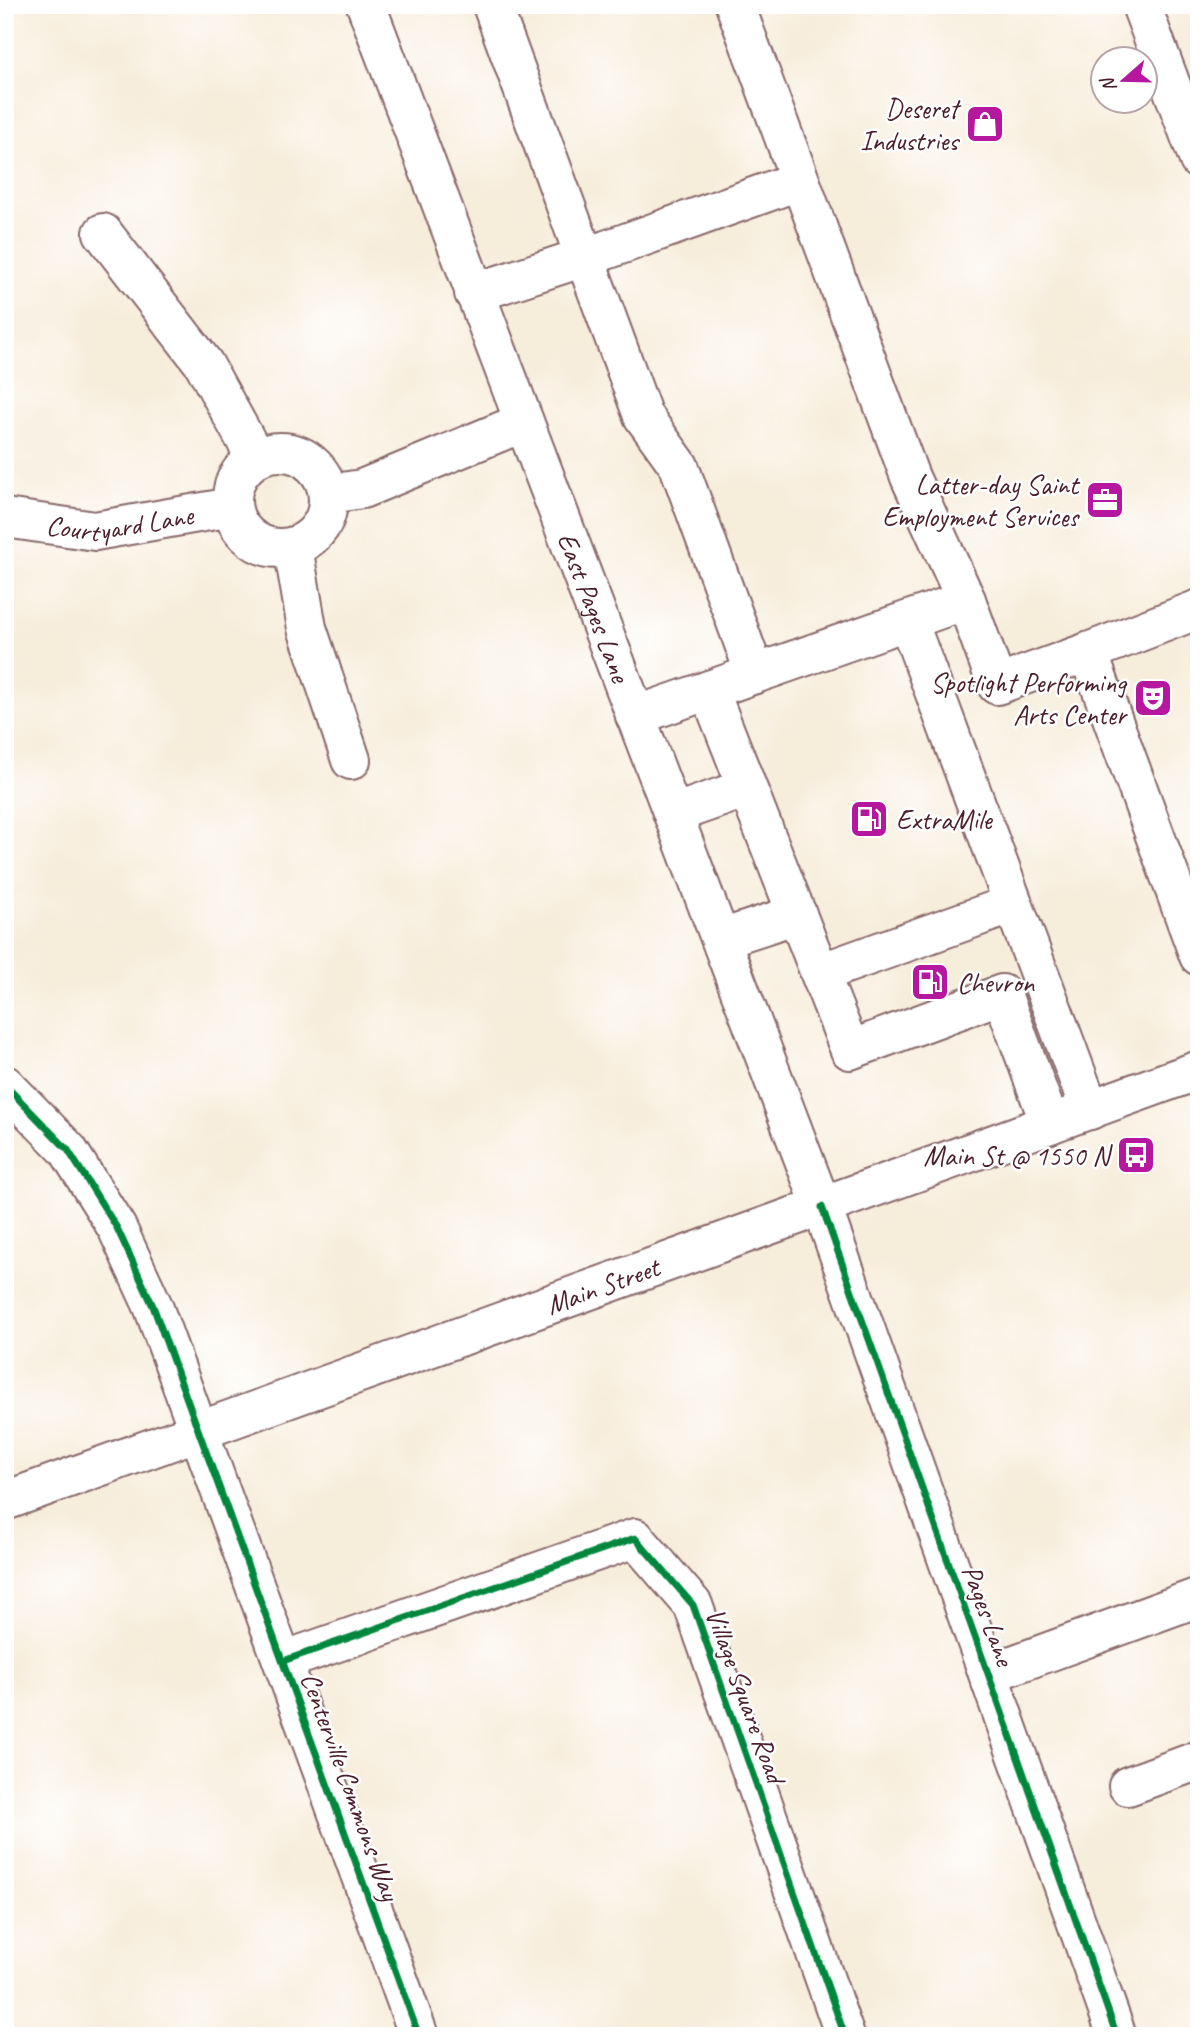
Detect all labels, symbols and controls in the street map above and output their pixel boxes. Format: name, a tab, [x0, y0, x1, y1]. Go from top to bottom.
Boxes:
north arrow	[1088, 46, 1158, 116]
text: N	[1095, 73, 1122, 95]
place label: Deseret Industries	[860, 91, 962, 158]
shop icon: Deseret Industries	[964, 103, 1006, 145]
place label: Latter-day Saint Employment Services	[882, 467, 1081, 534]
office icon: Latter-day Saint Employment Services	[1084, 479, 1126, 521]
street label: Courtyard Lane	[44, 497, 197, 550]
street label: East Pages Lane	[550, 528, 639, 689]
place label: Spotlight Performing Arts Center	[930, 665, 1128, 732]
theatre icon: Spotlight Performing Arts Center	[1132, 677, 1174, 719]
fuel station icon: ExtraMile	[848, 798, 890, 840]
place label: ExtraMile	[896, 802, 993, 837]
fuel station icon: Chevron	[909, 961, 951, 1003]
place label: Chevron	[957, 965, 1036, 1000]
bus stop icon: Main St @ 1550 N	[1115, 1134, 1157, 1176]
place label: Main St @ 1550 N	[924, 1138, 1113, 1173]
street label: Main Street	[541, 1249, 666, 1322]
street label: Pages Lane	[954, 1560, 1024, 1672]
street label: Village Square Road	[698, 1603, 795, 1791]
street label: Centerville Commons Way	[293, 1667, 409, 1907]

